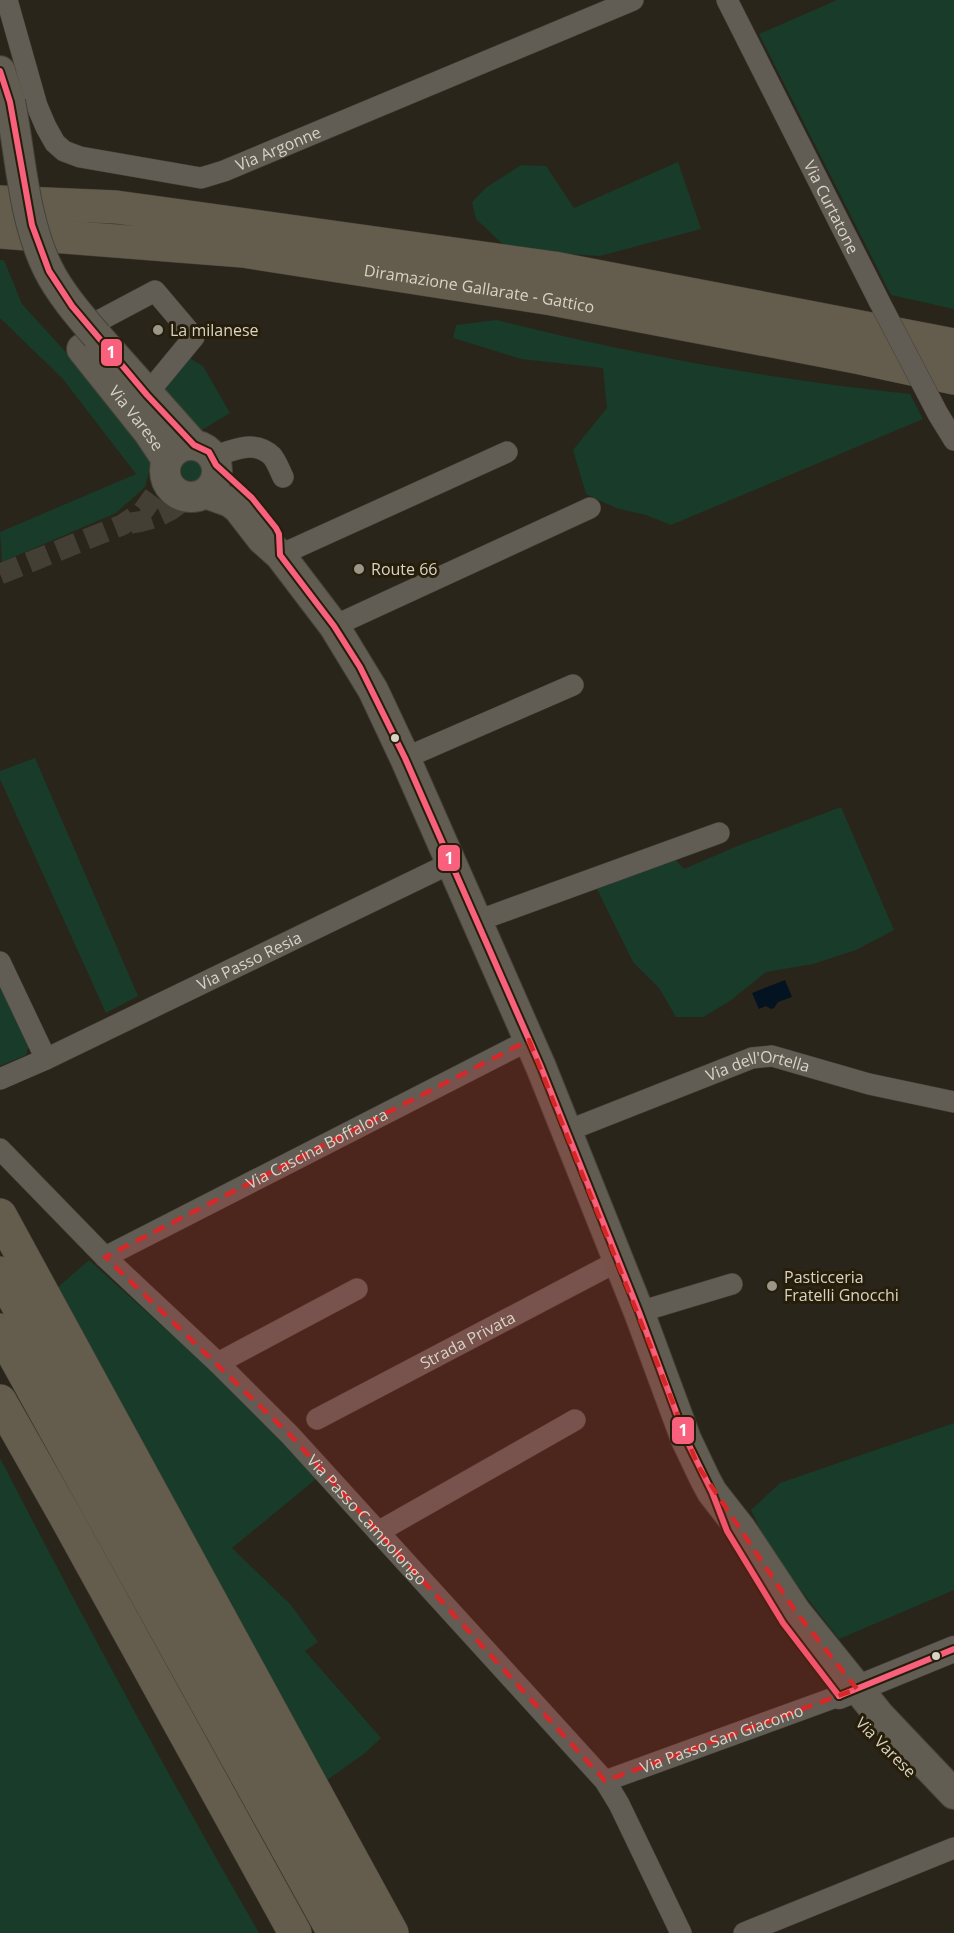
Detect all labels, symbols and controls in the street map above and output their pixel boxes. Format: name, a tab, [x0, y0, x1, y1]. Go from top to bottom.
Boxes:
street label: Via Argonne	[232, 121, 324, 176]
street label: Via Curtatone	[799, 157, 864, 257]
street label: Diramazione Gallarate - Gattico	[362, 259, 597, 318]
place label: La milanese	[170, 319, 259, 341]
marker: La milanese	[151, 323, 165, 337]
line badge: 1	[100, 338, 123, 367]
text: 1	[106, 341, 116, 363]
street label: Via Varese	[104, 381, 169, 455]
place label: Route 66	[371, 558, 437, 580]
marker: Route 66	[352, 562, 366, 576]
unlabelled marker	[389, 732, 401, 744]
line badge: 1	[437, 844, 461, 872]
text: 1	[444, 847, 454, 869]
street label: Via Passo Resia	[193, 926, 305, 995]
street label: Via dell'Ortella	[703, 1045, 812, 1086]
street label: Via Cascina Boffalora	[242, 1103, 392, 1194]
place label: Pasticceria Fratelli Gnocchi	[784, 1266, 899, 1306]
marker: Pasticceria Fratelli Gnocchi	[765, 1279, 779, 1293]
street label: Strada Privata	[416, 1306, 519, 1374]
line badge: 1	[671, 1416, 695, 1445]
text: 1	[678, 1419, 688, 1441]
street label: Via Passo Campolongo	[302, 1450, 432, 1590]
unlabelled marker	[930, 1650, 942, 1662]
street label: Via Passo San Giacomo	[637, 1699, 806, 1778]
street label: Via Varese	[851, 1712, 921, 1782]

